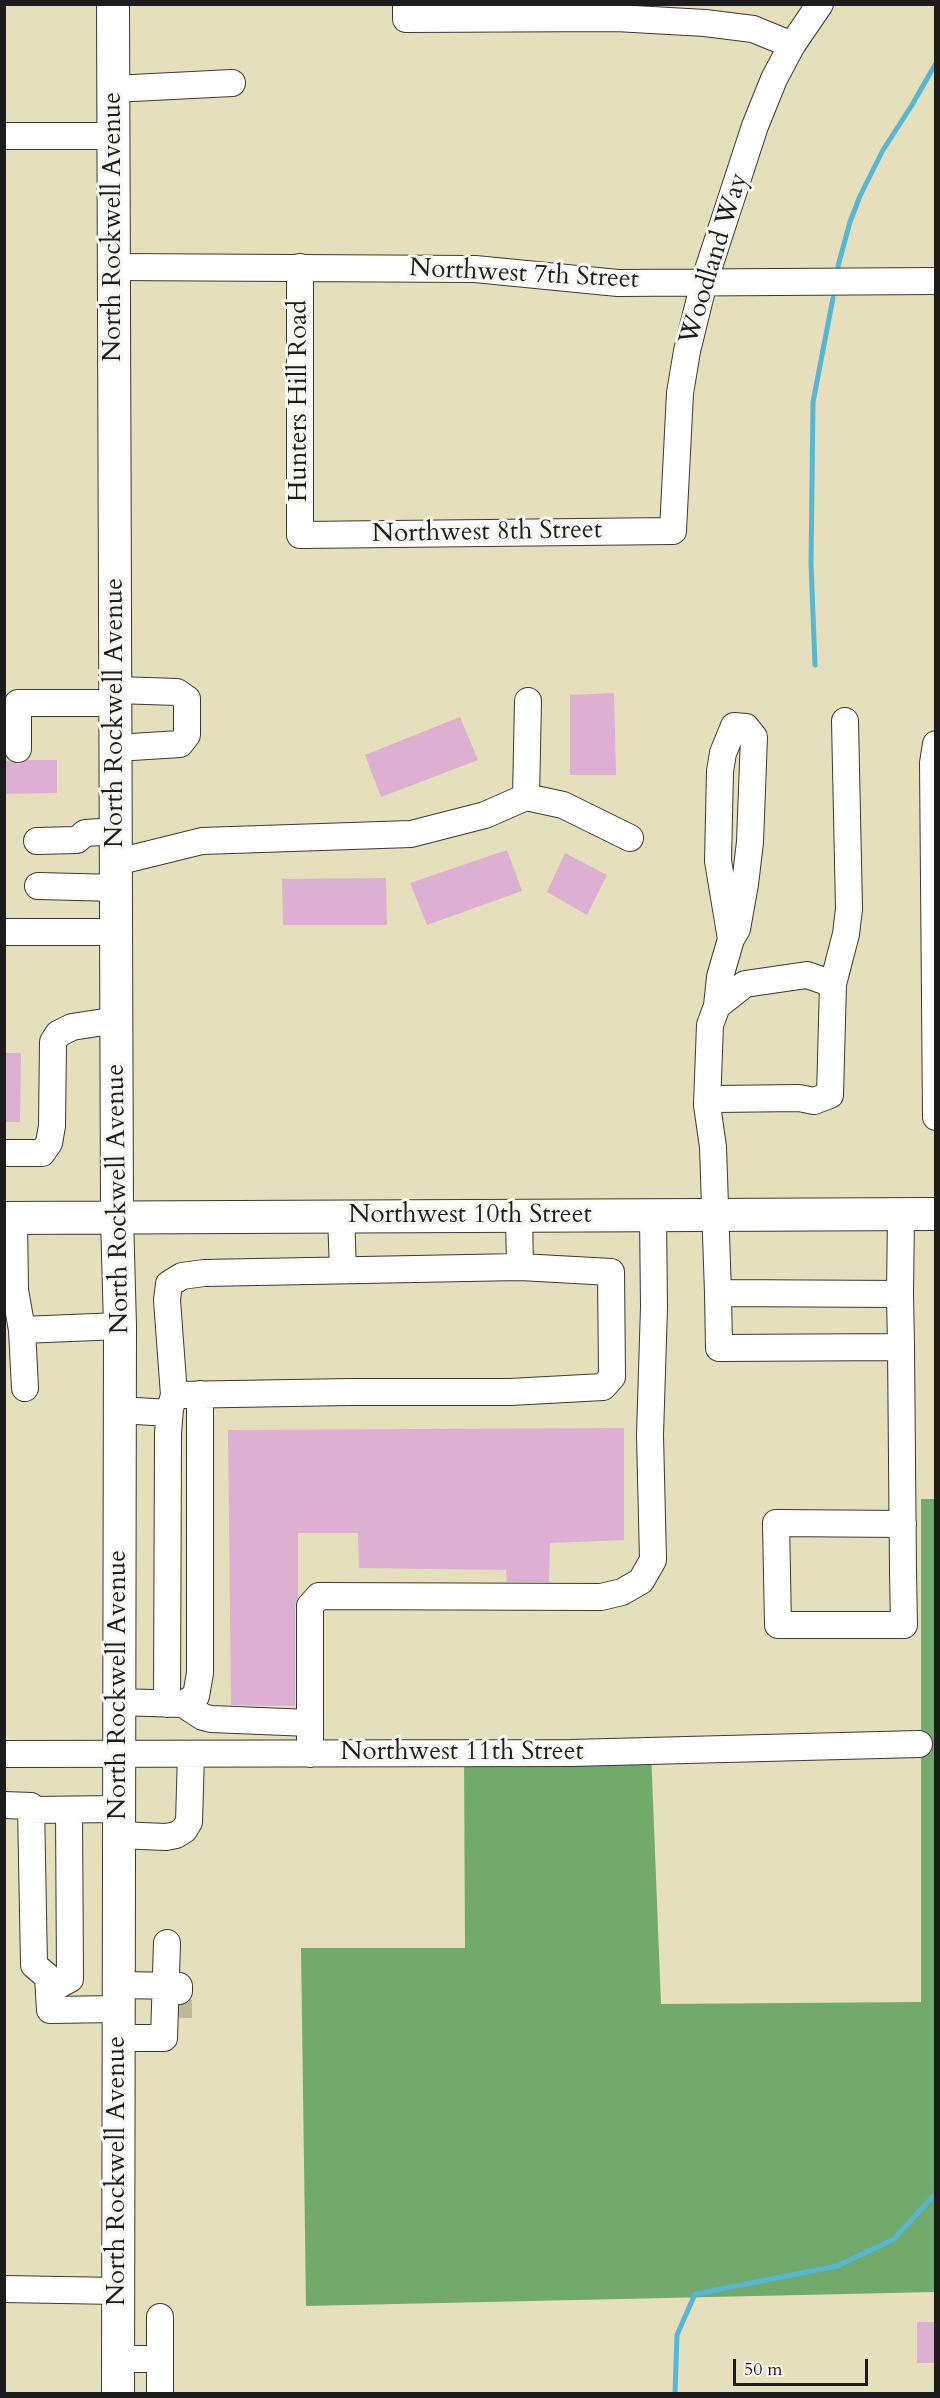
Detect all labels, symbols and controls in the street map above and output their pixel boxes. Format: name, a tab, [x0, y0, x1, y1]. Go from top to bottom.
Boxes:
street label: North Rockwell Avenue	[98, 92, 130, 362]
street label: Woodland Way	[674, 169, 756, 349]
street label: Northwest 7th Street	[408, 253, 640, 297]
street label: Hunters Hill Road	[284, 300, 316, 502]
street label: Northwest 8th Street	[372, 515, 602, 551]
street label: North Rockwell Avenue	[100, 578, 132, 848]
street label: North Rockwell Avenue	[101, 1064, 137, 1334]
street label: Northwest 10th Street	[348, 1200, 592, 1232]
street label: North Rockwell Avenue	[103, 1550, 135, 1820]
street label: Northwest 11th Street	[340, 1737, 584, 1769]
street label: North Rockwell Avenue	[102, 2036, 134, 2306]
scale bar	[736, 2347, 871, 2385]
text: 50 m	[744, 2357, 783, 2382]

